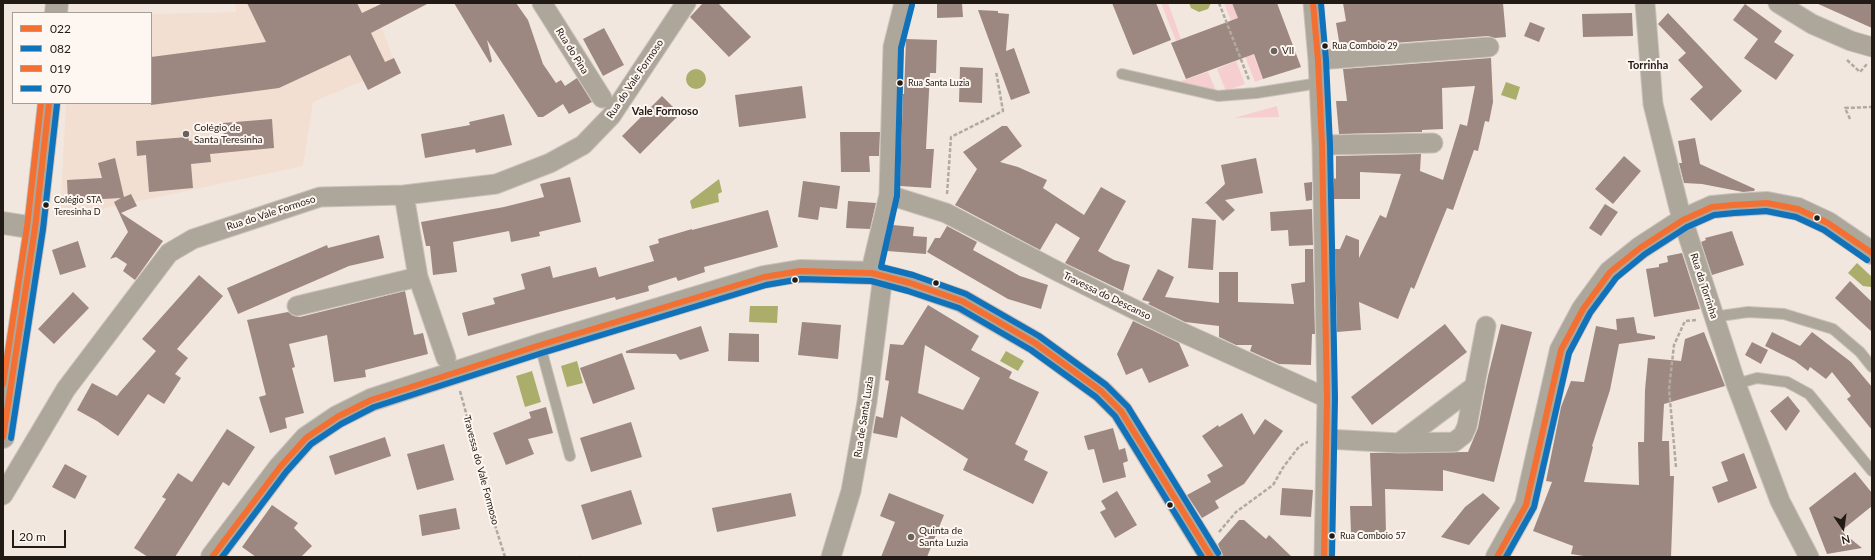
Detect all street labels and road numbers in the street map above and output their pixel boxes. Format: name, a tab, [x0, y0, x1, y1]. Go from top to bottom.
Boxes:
street label: Rua do Pina	[553, 26, 591, 76]
street label: Rua do Vale Formoso	[604, 37, 666, 121]
street label: Rua do Vale Formoso	[225, 193, 317, 233]
street label: Rua da Torrinha	[1688, 252, 1720, 320]
street label: Travessa do Descanso	[1061, 270, 1153, 322]
street label: Rua de Santa Luzia	[852, 376, 876, 458]
street label: Travessa do Vale Formoso	[461, 414, 501, 526]

